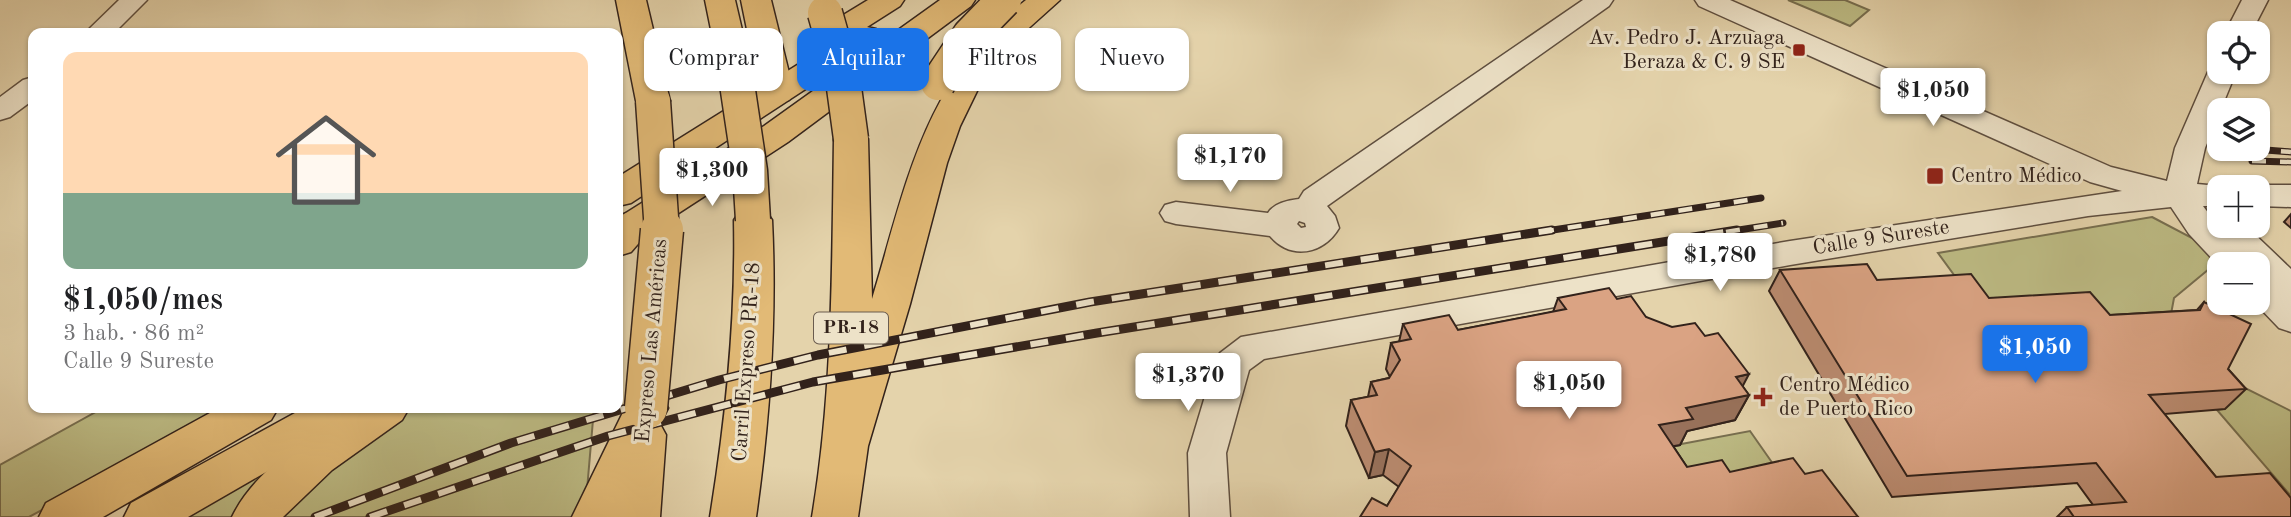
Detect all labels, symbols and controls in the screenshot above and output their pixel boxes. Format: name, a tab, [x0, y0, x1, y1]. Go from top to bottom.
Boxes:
map controls	[2207, 21, 2270, 315]
button: locate	[2207, 21, 2270, 84]
chip: Comprar	[644, 28, 783, 91]
chip: Alquilar	[797, 28, 929, 91]
chip: Filtros	[943, 28, 1061, 91]
chip: Nuevo	[1075, 28, 1189, 91]
place label: Av. Pedro J. Arzuaga Beraza & C. 9 SE	[1588, 28, 1785, 73]
marker: Av. Pedro J. Arzuaga Beraza & C. 9 SE	[1791, 42, 1807, 58]
pin: $1,050	[1876, 68, 1990, 128]
text: $1,050	[1896, 79, 1970, 102]
icon: home	[263, 97, 389, 223]
button: layers	[2207, 98, 2270, 161]
pin: $1,170	[1173, 134, 1287, 194]
text: $1,170	[1193, 145, 1267, 168]
pin: $1,300	[655, 148, 769, 208]
text: $1,300	[675, 159, 749, 182]
marker: Centro Médico	[1925, 166, 1945, 186]
place label: Centro Médico	[1951, 166, 2082, 187]
button: +	[2207, 175, 2270, 238]
street label: Calle 9 Sureste	[1811, 217, 1951, 259]
pin: $1,780	[1663, 233, 1777, 293]
street label: Expreso Las Américas	[633, 238, 671, 444]
text: $1,780	[1683, 244, 1757, 267]
button: −	[2207, 252, 2270, 315]
street label: Carril Expreso PR-18	[730, 261, 764, 463]
text: $1,050/mes	[63, 286, 223, 316]
road number: PR-18	[814, 312, 888, 344]
text: 3 hab. · 86 m²	[63, 322, 204, 345]
pin: $1,050	[1978, 326, 2092, 385]
text: $1,050	[1998, 336, 2072, 359]
text: Calle 9 Sureste	[63, 350, 214, 373]
pin: $1,370	[1131, 354, 1245, 413]
pin: $1,050	[1512, 362, 1626, 421]
text: $1,370	[1151, 364, 1225, 387]
text: $1,050	[1532, 372, 1606, 395]
place label: Centro Médico de Puerto Rico	[1779, 375, 1913, 420]
marker: Centro Médico de Puerto Rico	[1753, 387, 1773, 407]

